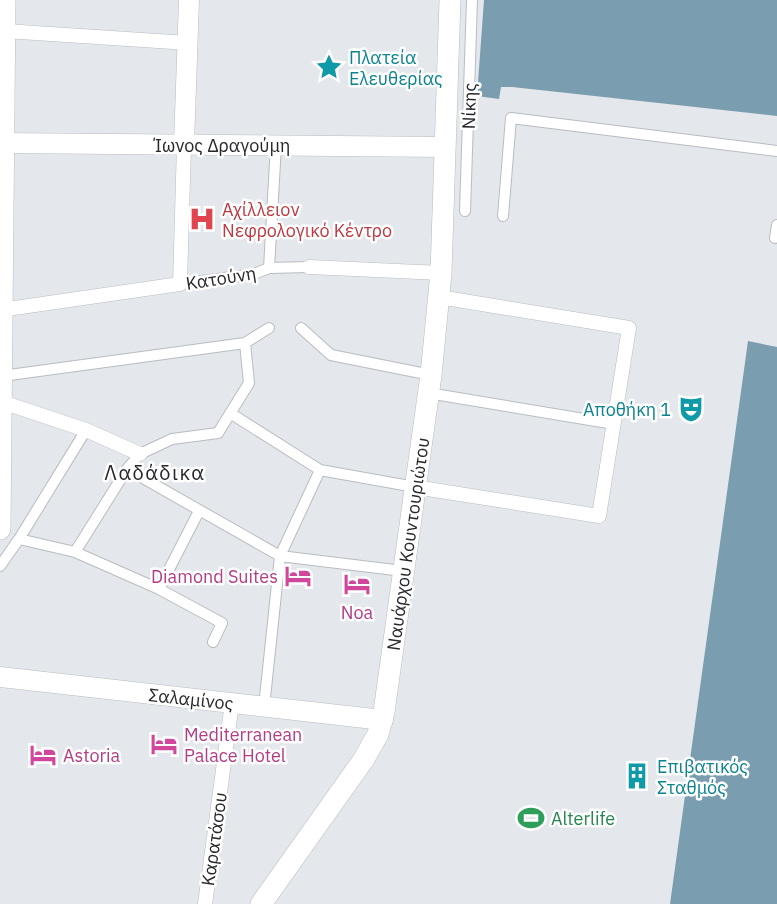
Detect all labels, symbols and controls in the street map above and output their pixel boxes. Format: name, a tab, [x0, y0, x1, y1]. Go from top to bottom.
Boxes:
place label: Πλατεία Ελευθερίας	[349, 46, 443, 90]
place icon: Πλατεία Ελευθερίας	[314, 52, 344, 82]
street label: Νίκης	[457, 82, 481, 130]
street label: Ίωνος Δραγούμη	[153, 134, 290, 157]
place label: Αχίλλειον Νεφρολογικό Κέντρο	[222, 198, 392, 242]
hospital icon: Αχίλλειον Νεφρολογικό Κέντρο	[187, 204, 217, 234]
street label: Κατούνη	[184, 261, 258, 295]
theatre icon: Αποθήκη 1	[676, 394, 706, 424]
place label: Αποθήκη 1	[583, 398, 671, 421]
street label: Ναυάρχου Κουντουριώτου	[382, 436, 434, 652]
district label: Λαδάδικα	[104, 459, 206, 486]
hotel icon: Diamond Suites	[283, 561, 313, 591]
place label: Diamond Suites	[151, 565, 278, 588]
hotel icon: Noa	[342, 569, 372, 599]
place label: Noa	[341, 601, 374, 624]
street label: Σαλαμίνος	[147, 683, 235, 715]
place label: Mediterranean Palace Hotel	[184, 723, 302, 767]
hotel icon: Mediterranean Palace Hotel	[149, 729, 179, 759]
hotel icon: Astoria	[28, 740, 58, 770]
place label: Astoria	[63, 744, 121, 767]
place label: Επιβατικός Σταθμός	[657, 755, 748, 799]
building icon: Επιβατικός Σταθμός	[622, 761, 652, 791]
street label: Καρατάσου	[196, 791, 232, 887]
sports icon: Alterlife	[516, 803, 546, 833]
place label: Alterlife	[551, 807, 615, 830]

